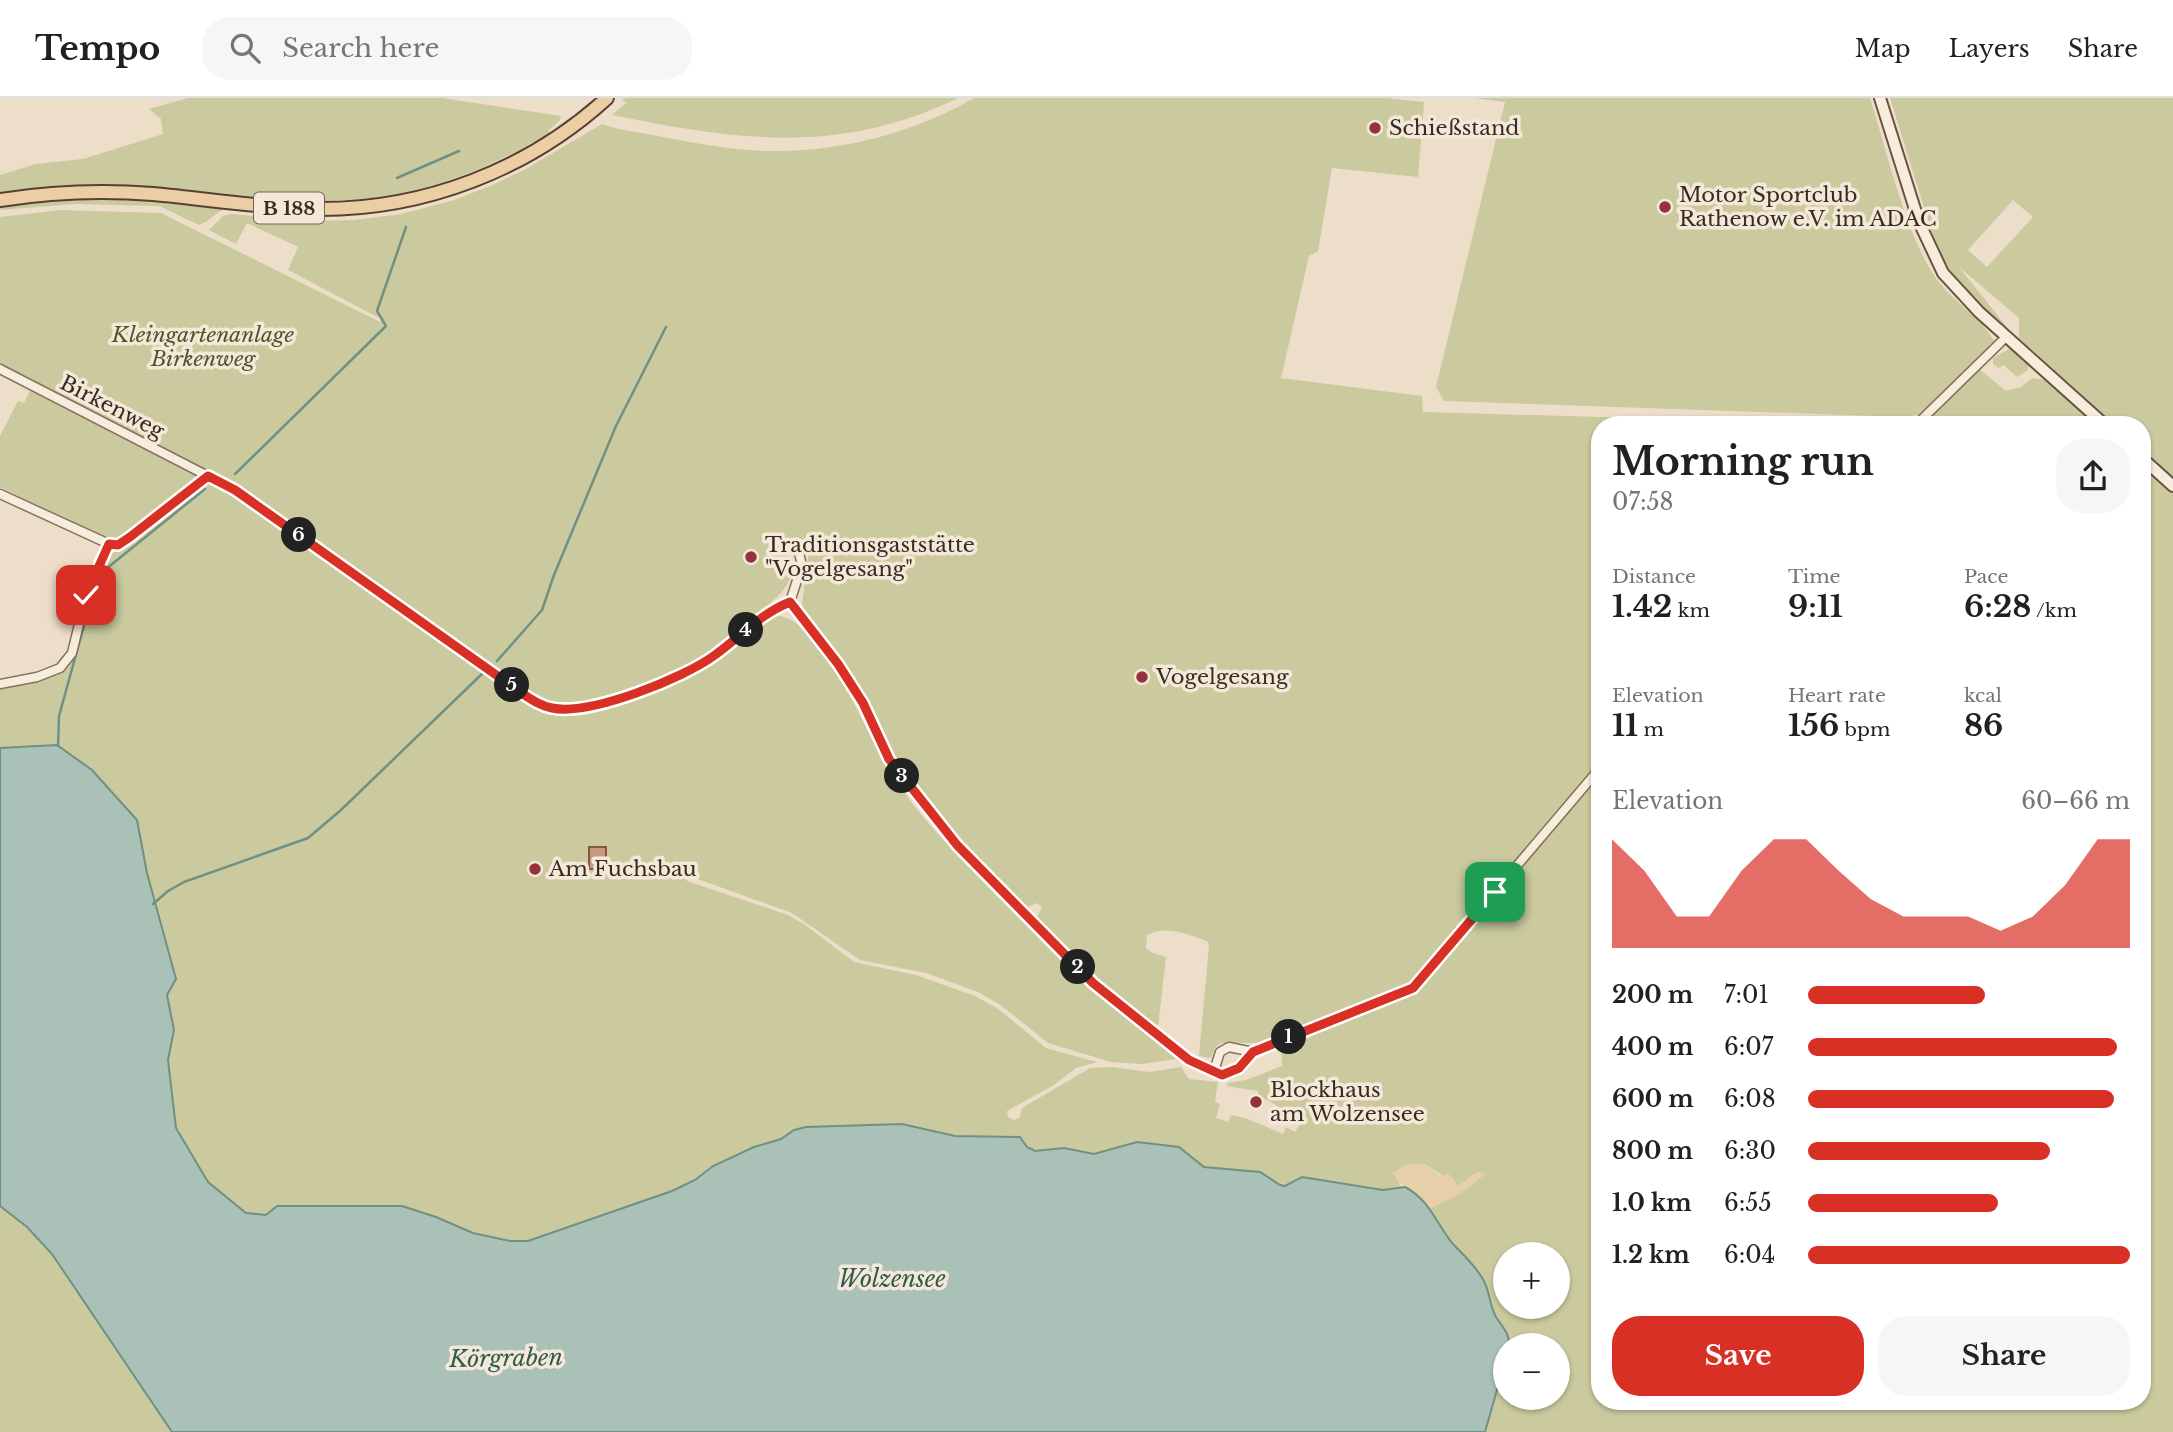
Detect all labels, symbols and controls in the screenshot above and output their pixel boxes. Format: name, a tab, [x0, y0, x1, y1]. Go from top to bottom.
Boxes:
search box	[202, 17, 692, 80]
text: Tempo	[35, 28, 160, 69]
icon: search	[226, 29, 264, 67]
text: Search here	[282, 32, 439, 64]
text: Map	[1855, 34, 1911, 63]
text: Layers	[1949, 34, 2030, 63]
text: Share	[2068, 34, 2138, 63]
place label: Schießstand	[1389, 115, 1520, 141]
marker: Schießstand	[1367, 120, 1383, 136]
place label: Motor Sportclub Rathenow e.V. im ADAC	[1679, 182, 1937, 232]
road number: B 188	[254, 192, 324, 223]
marker: Motor Sportclub Rathenow e.V. im ADAC	[1657, 199, 1673, 215]
park label: Kleingartenanlage Birkenweg	[111, 322, 295, 372]
street label: Birkenweg	[55, 370, 169, 445]
text: Morning run	[1612, 438, 1874, 485]
button: share	[2056, 439, 2130, 513]
text: 07:58	[1612, 488, 1674, 516]
pin: 6	[282, 518, 316, 552]
text: 6	[292, 523, 305, 546]
place label: Traditionsgaststätte "Vogelgesang"	[765, 532, 975, 582]
marker: Traditionsgaststätte "Vogelgesang"	[743, 549, 759, 565]
pin	[56, 565, 116, 625]
text: Distance	[1612, 565, 1696, 588]
text: Time	[1788, 565, 1840, 588]
text: Pace	[1964, 565, 2008, 588]
icon: check	[67, 576, 105, 614]
text: 1.42	[1612, 588, 1672, 625]
text: 9:11	[1788, 588, 1843, 625]
text: 6:28	[1964, 588, 2031, 625]
text: km	[1672, 599, 1710, 622]
text: /km	[2031, 599, 2077, 622]
pin: 4	[728, 612, 764, 648]
text: 4	[739, 618, 752, 641]
place label: Vogelgesang	[1155, 664, 1289, 690]
pin: 5	[494, 668, 530, 702]
marker: Vogelgesang	[1134, 669, 1150, 685]
text: 5	[506, 673, 517, 696]
text: Elevation	[1612, 684, 1704, 707]
text: Heart rate	[1788, 684, 1886, 707]
text: kcal	[1964, 684, 2002, 707]
text: 11	[1612, 707, 1638, 744]
text: 156	[1788, 707, 1839, 744]
text: 86	[1964, 707, 2003, 744]
text: m	[1638, 718, 1664, 741]
text: bpm	[1839, 718, 1890, 741]
pin: 3	[884, 758, 920, 794]
text: 3	[895, 764, 908, 787]
text: Elevation	[1612, 787, 1723, 815]
text: 60–66 m	[2021, 787, 2130, 815]
place label: Am Fuchsbau	[548, 856, 697, 882]
marker: Am Fuchsbau	[527, 861, 543, 877]
pin	[1465, 862, 1525, 922]
icon: arrive	[1476, 873, 1514, 911]
pin: 2	[1060, 950, 1096, 984]
text: 2	[1071, 955, 1084, 978]
text: 200 m	[1612, 981, 1693, 1009]
text: 7:01	[1724, 981, 1769, 1009]
pin: 1	[1272, 1020, 1306, 1054]
text: 1	[1284, 1025, 1293, 1048]
text: 400 m	[1612, 1033, 1694, 1061]
text: 6:07	[1724, 1033, 1773, 1061]
place label: Blockhaus am Wolzensee	[1270, 1077, 1425, 1127]
text: 600 m	[1612, 1085, 1694, 1113]
text: 6:08	[1724, 1085, 1776, 1113]
marker: Blockhaus am Wolzensee	[1248, 1094, 1264, 1110]
text: 800 m	[1612, 1137, 1693, 1165]
text: 6:30	[1724, 1137, 1776, 1165]
text: 1.0 km	[1612, 1189, 1692, 1217]
text: 6:55	[1724, 1189, 1771, 1217]
text: 1.2 km	[1612, 1241, 1690, 1269]
text: 6:04	[1724, 1241, 1775, 1269]
map controls	[1493, 1242, 1570, 1410]
button: +	[1493, 1242, 1570, 1319]
water label: Wolzensee	[838, 1265, 946, 1293]
button: Save	[1612, 1316, 1864, 1396]
button: Share	[1878, 1316, 2130, 1396]
button: −	[1493, 1333, 1570, 1410]
water label: Körgraben	[448, 1343, 563, 1373]

